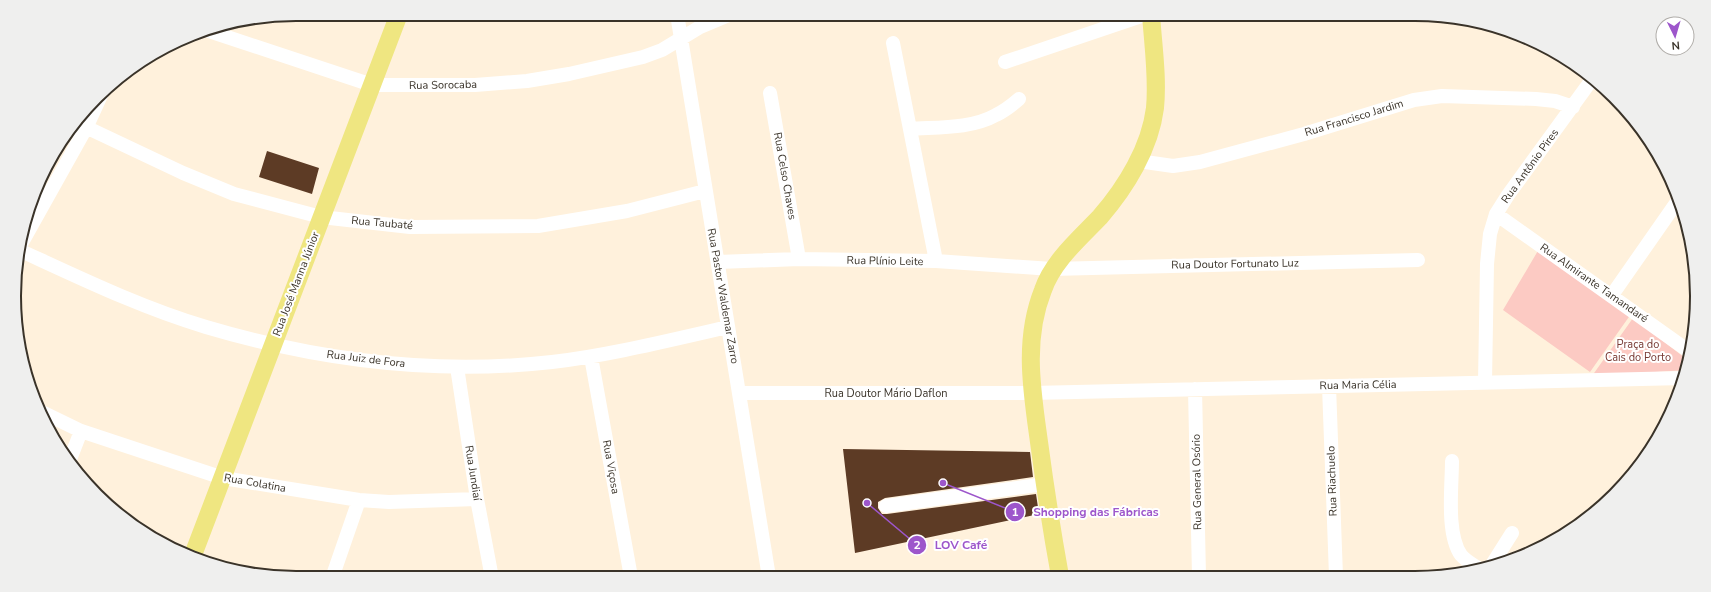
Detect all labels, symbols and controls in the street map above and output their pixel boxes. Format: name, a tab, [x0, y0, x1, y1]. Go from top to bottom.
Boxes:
north arrow	[1655, 16, 1695, 56]
text: N	[1671, 38, 1681, 53]
street label: Rua Sorocaba	[409, 77, 477, 93]
street label: Rua Francisco Jardim	[1303, 96, 1405, 140]
street label: Rua Antônio Pires	[1498, 126, 1562, 206]
street label: Rua Celso Chaves	[770, 131, 800, 221]
street label: Rua Taubaté	[351, 213, 414, 233]
street label: Rua Pastor Waldemar Zarro	[704, 227, 742, 365]
street label: Rua José Manna Júnior	[269, 230, 323, 338]
street label: Rua Almirante Tamandaré	[1537, 240, 1651, 326]
street label: Rua Plínio Leite	[847, 253, 924, 269]
street label: Rua Doutor Fortunato Luz	[1171, 255, 1299, 273]
park label: Praça do Cais do Porto	[1605, 337, 1671, 365]
street label: Rua Juiz de Fora	[326, 347, 406, 371]
street label: Rua Maria Célia	[1319, 377, 1397, 393]
street label: Rua Doutor Mário Daflon	[824, 386, 948, 401]
street label: Rua General Osório	[1189, 434, 1205, 530]
street label: Rua Viçosa	[599, 439, 623, 495]
street label: Rua Jundiaí	[461, 444, 485, 503]
street label: Rua Riachuelo	[1323, 445, 1341, 517]
street label: Rua Colatina	[223, 470, 287, 496]
callout: Shopping das Fábricas	[1005, 500, 1167, 524]
text: 1	[1011, 504, 1019, 520]
text: Shopping das Fábricas	[1033, 504, 1159, 520]
callout: LOV Café	[907, 533, 995, 557]
text: 2	[913, 537, 921, 553]
text: LOV Café	[935, 537, 988, 553]

